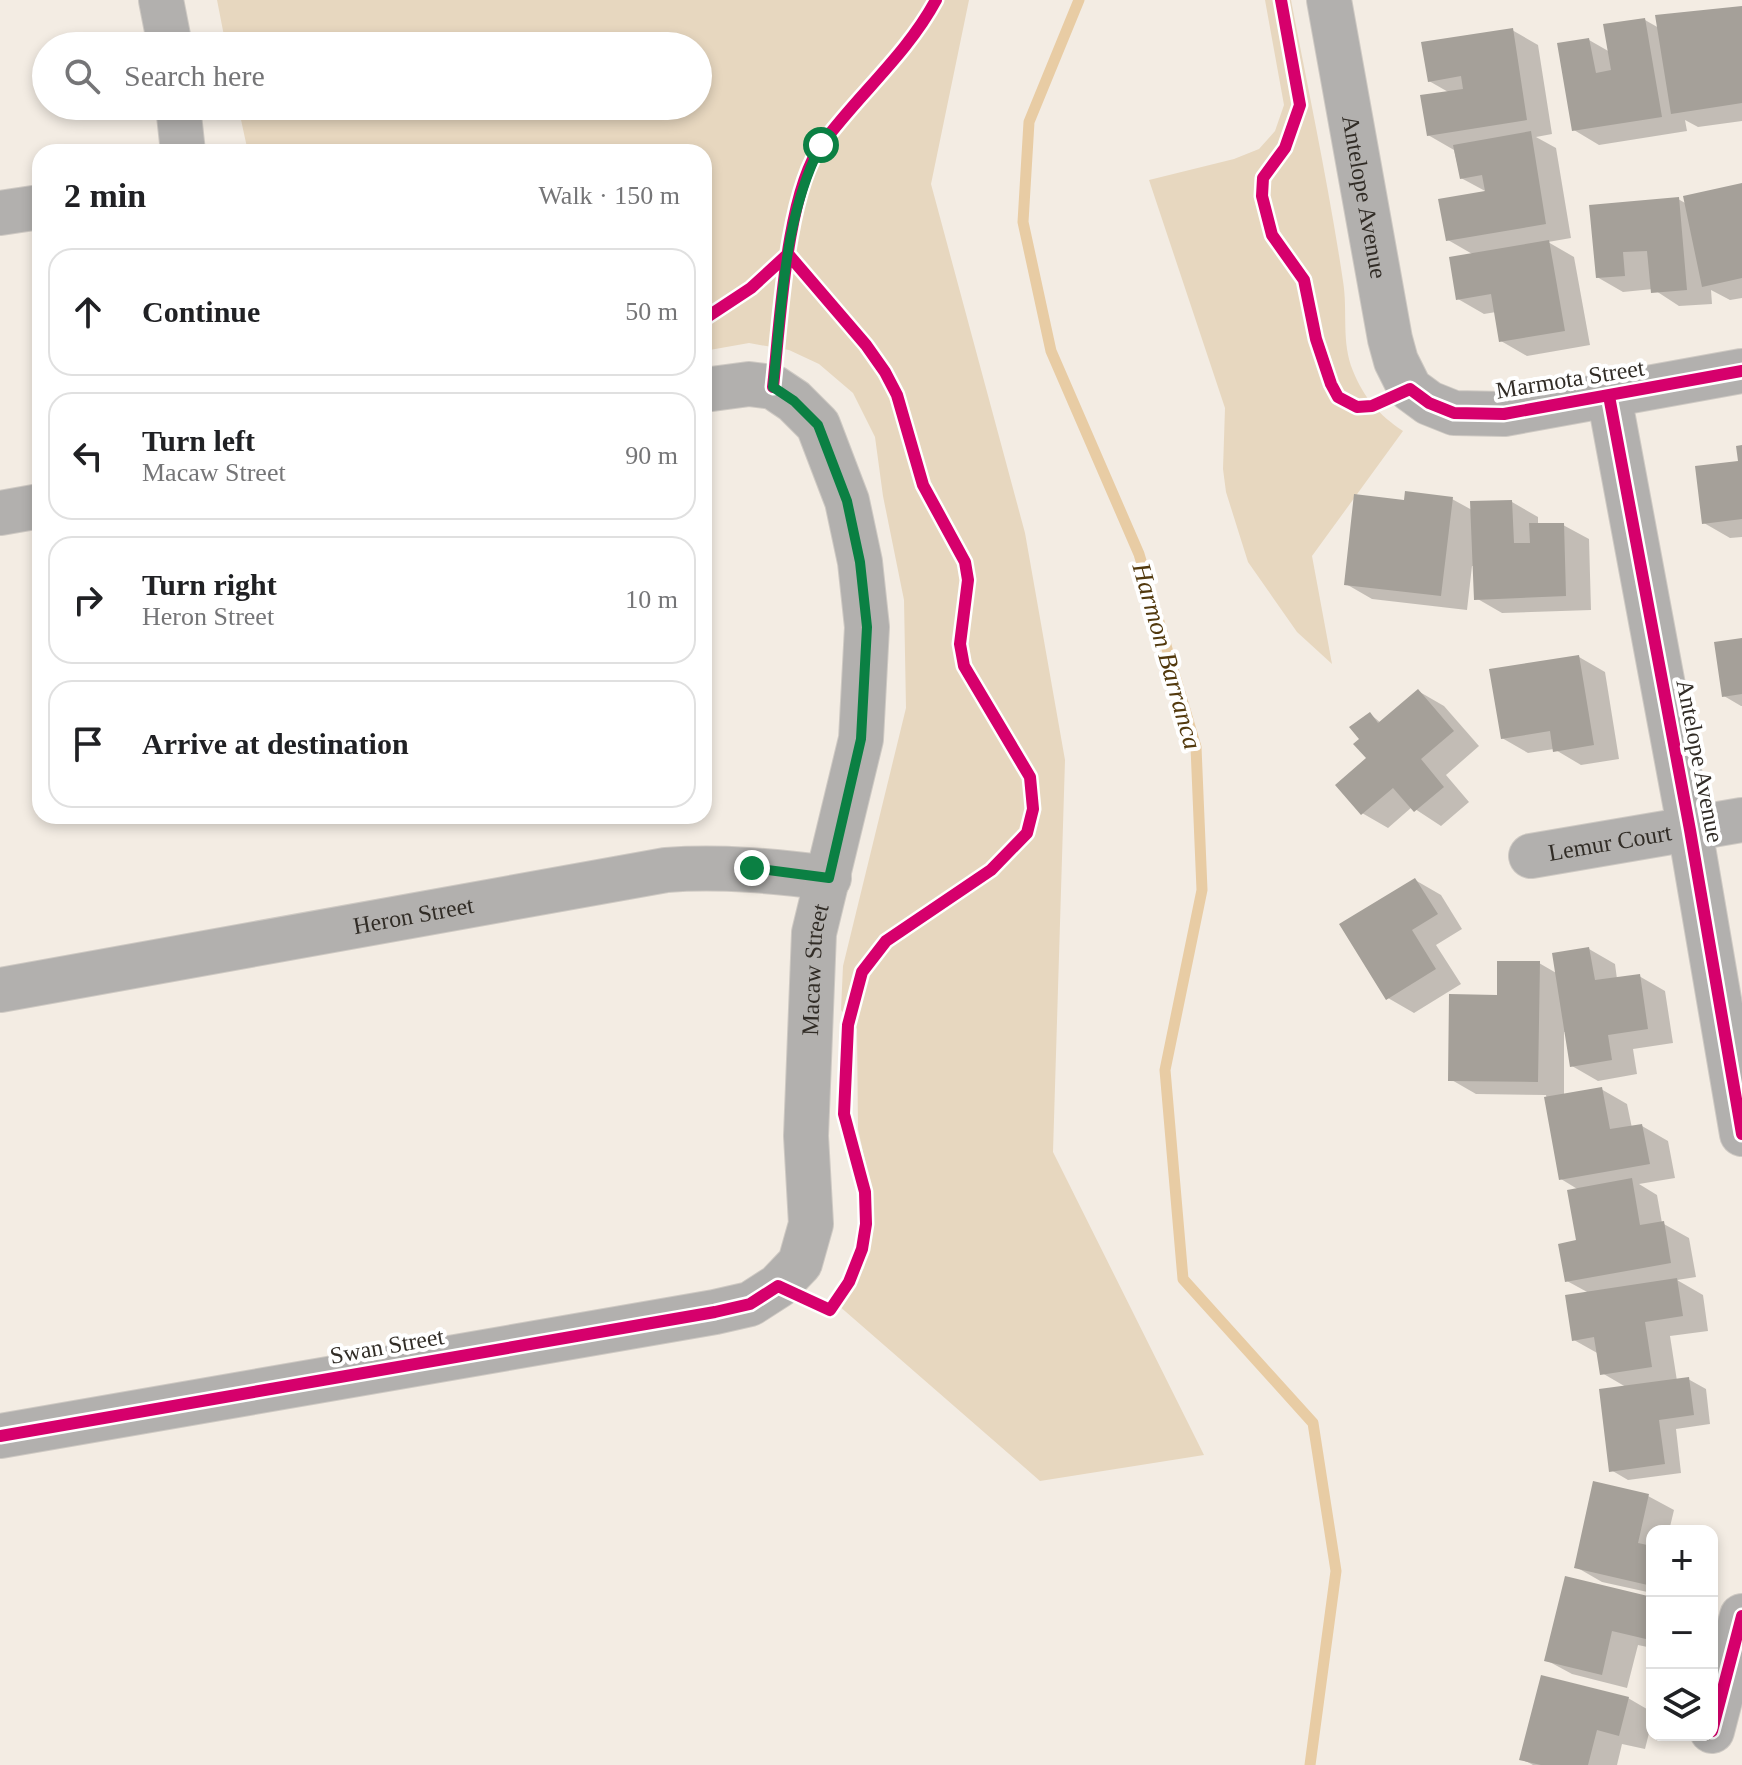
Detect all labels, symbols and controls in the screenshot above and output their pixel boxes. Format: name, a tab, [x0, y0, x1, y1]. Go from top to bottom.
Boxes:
search box	[32, 32, 712, 120]
icon: search	[60, 54, 104, 98]
text: Search here	[124, 59, 265, 92]
street label: Antelope Avenue	[1337, 113, 1392, 281]
route start	[803, 127, 839, 163]
text: 2 min	[64, 177, 146, 214]
text: Walk · 150 m	[538, 181, 680, 210]
icon: ahead	[66, 290, 110, 334]
text: Continue	[142, 295, 260, 328]
text: 50 m	[625, 297, 678, 326]
street label: Marmota Street	[1494, 354, 1646, 404]
text: Turn left	[142, 424, 255, 457]
icon: left	[66, 434, 110, 478]
text: 90 m	[625, 441, 678, 470]
text: Macaw Street	[142, 458, 286, 487]
water label: Harmon Barranca	[1126, 558, 1208, 753]
text: Turn right	[142, 568, 277, 601]
icon: right	[66, 578, 110, 622]
text: 10 m	[625, 585, 678, 614]
text: Heron Street	[142, 602, 274, 631]
street label: Antelope Avenue	[1671, 677, 1729, 845]
icon: arrive	[66, 722, 110, 766]
text: Arrive at destination	[142, 727, 409, 760]
street label: Lemur Court	[1546, 819, 1674, 866]
route end	[734, 850, 770, 886]
street label: Heron Street	[351, 892, 476, 939]
street label: Macaw Street	[797, 901, 834, 1036]
street label: Swan Street	[328, 1323, 446, 1369]
map controls	[1646, 1525, 1718, 1741]
button: +	[1646, 1525, 1718, 1597]
button: −	[1646, 1597, 1718, 1669]
button: layers	[1646, 1669, 1718, 1741]

